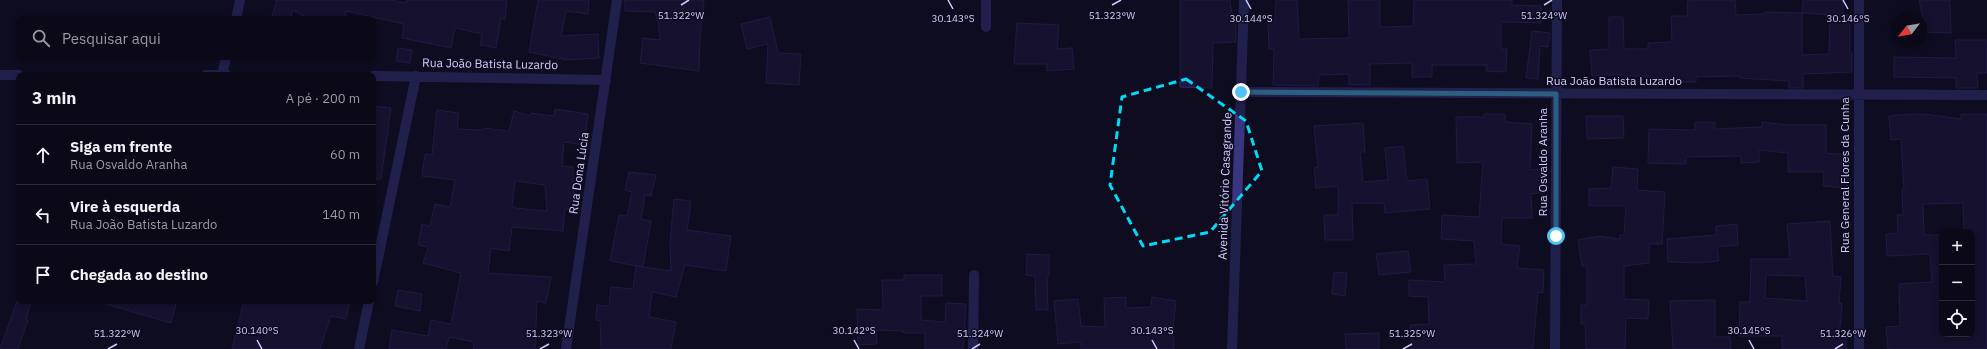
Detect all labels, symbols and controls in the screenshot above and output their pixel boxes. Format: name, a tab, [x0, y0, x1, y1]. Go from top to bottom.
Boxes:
text: 51.322°W	[658, 9, 704, 22]
text: 51.323°W	[1089, 9, 1135, 22]
text: 51.324°W	[1521, 9, 1567, 22]
text: 30.143°S	[931, 12, 975, 25]
text: 30.144°S	[1229, 12, 1273, 25]
text: 30.146°S	[1826, 12, 1870, 25]
north arrow	[1891, 12, 1927, 48]
search box	[16, 16, 376, 60]
icon: search	[30, 27, 52, 49]
text: Pesquisar aqui	[62, 29, 161, 48]
street label: Rua João Batista Luzardo	[422, 55, 558, 72]
street label: Rua João Batista Luzardo	[1546, 73, 1682, 88]
route end	[1232, 83, 1250, 101]
text: 3 min	[32, 87, 76, 109]
text: A pé · 200 m	[286, 90, 360, 107]
street label: Rua General Flores da Cunha	[1837, 97, 1852, 253]
street label: Rua Osvaldo Aranha	[1535, 107, 1550, 216]
street label: Avenida Vitório Casagrande	[1214, 112, 1235, 260]
street label: Rua Dona Lúcia	[565, 130, 592, 215]
text: Siga em frente	[70, 137, 172, 156]
icon: ahead	[32, 144, 54, 166]
text: 60 m	[330, 146, 360, 163]
text: Rua Osvaldo Aranha	[70, 156, 187, 173]
text: Vire à esquerda	[70, 197, 180, 216]
icon: left	[32, 204, 54, 226]
text: 140 m	[322, 206, 360, 223]
text: Rua João Batista Luzardo	[70, 216, 217, 233]
route start	[1547, 227, 1565, 245]
map controls	[1939, 229, 1975, 337]
button: +	[1939, 229, 1975, 265]
icon: arrive	[32, 264, 54, 286]
text: Chegada ao destino	[70, 265, 208, 284]
button: −	[1939, 265, 1975, 301]
button: locate	[1939, 301, 1975, 337]
text: 30.140°S	[235, 324, 279, 337]
text: 30.142°S	[832, 324, 876, 337]
text: 30.143°S	[1130, 324, 1174, 337]
text: 30.145°S	[1727, 324, 1771, 337]
text: 51.322°W	[94, 327, 140, 340]
text: 51.323°W	[526, 327, 572, 340]
text: 51.324°W	[957, 327, 1003, 340]
text: 51.325°W	[1389, 327, 1435, 340]
text: 51.326°W	[1820, 327, 1866, 340]

